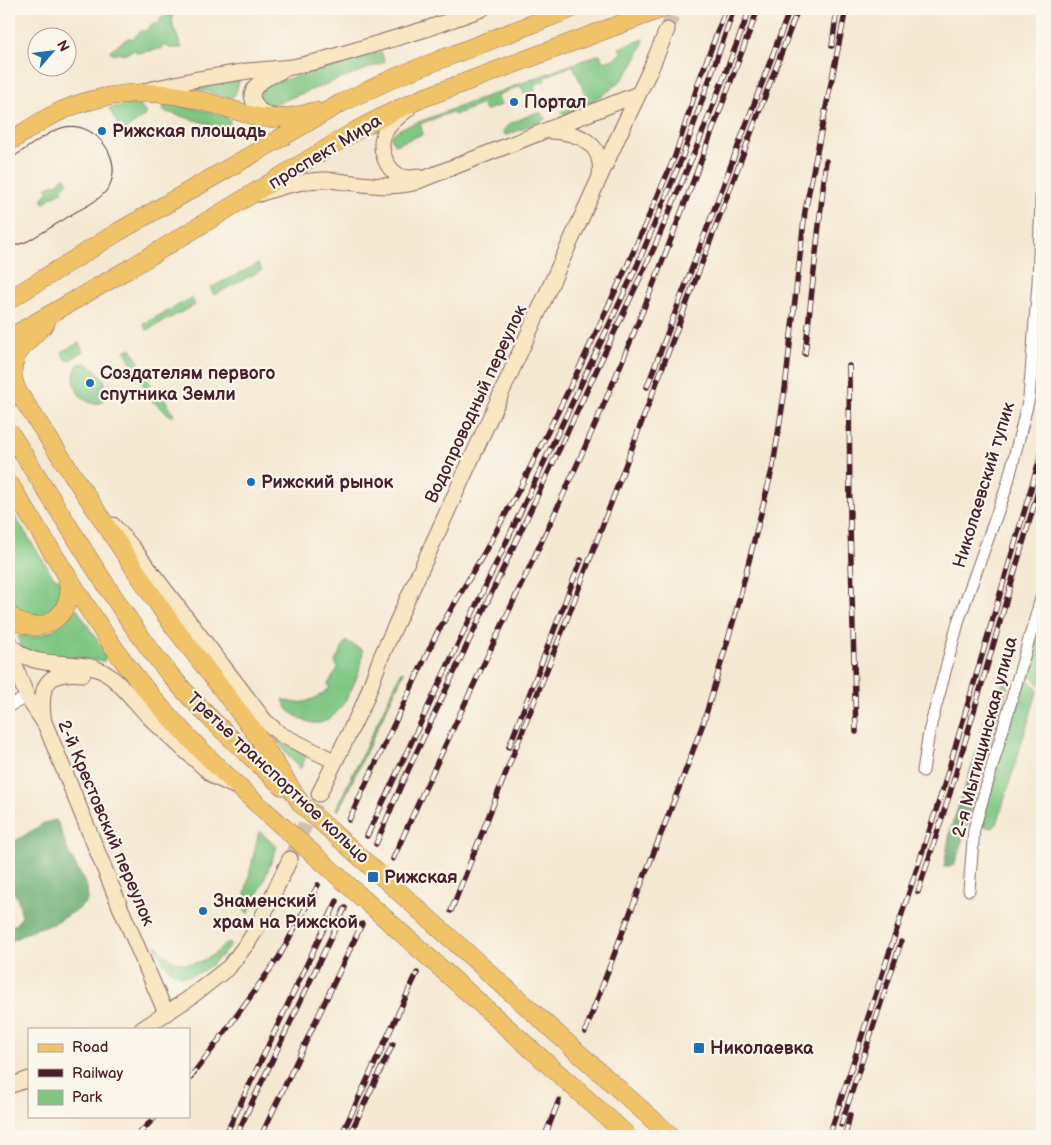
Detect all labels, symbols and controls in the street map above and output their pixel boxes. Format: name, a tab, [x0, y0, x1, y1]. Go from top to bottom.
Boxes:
north arrow	[28, 28, 78, 78]
text: N	[53, 37, 73, 55]
place label: Портал	[524, 92, 587, 113]
marker: Портал	[508, 96, 520, 108]
street label: проспект Мира	[265, 110, 386, 194]
place label: Рижская площадь	[112, 121, 267, 142]
marker: Рижская площадь	[96, 125, 108, 137]
street label: Водопроводный переулок	[421, 301, 531, 506]
place label: Создателям первого спутника Земли	[100, 363, 276, 405]
marker: Создателям первого спутника Земли	[84, 377, 96, 389]
street label: Николаевский тупик	[949, 399, 1019, 571]
place label: Рижский рынок	[261, 472, 394, 493]
marker: Рижский рынок	[245, 476, 257, 488]
street label: 2-я Мытищинская улица	[948, 634, 1022, 840]
street label: Третье транспортное кольцо	[183, 688, 373, 868]
street label: 2-й Крестовский переулок	[53, 717, 159, 929]
place label: Рижская	[384, 867, 458, 888]
marker: Рижская	[366, 870, 380, 884]
place label: Знаменский храм на Рижской	[213, 891, 358, 933]
marker: Знаменский храм на Рижской	[197, 905, 209, 917]
legend	[28, 1028, 190, 1118]
text: Road	[72, 1038, 108, 1057]
place label: Николаевка	[710, 1038, 814, 1059]
marker: Николаевка	[692, 1041, 706, 1055]
text: Railway	[72, 1064, 123, 1083]
text: Park	[72, 1088, 103, 1107]

